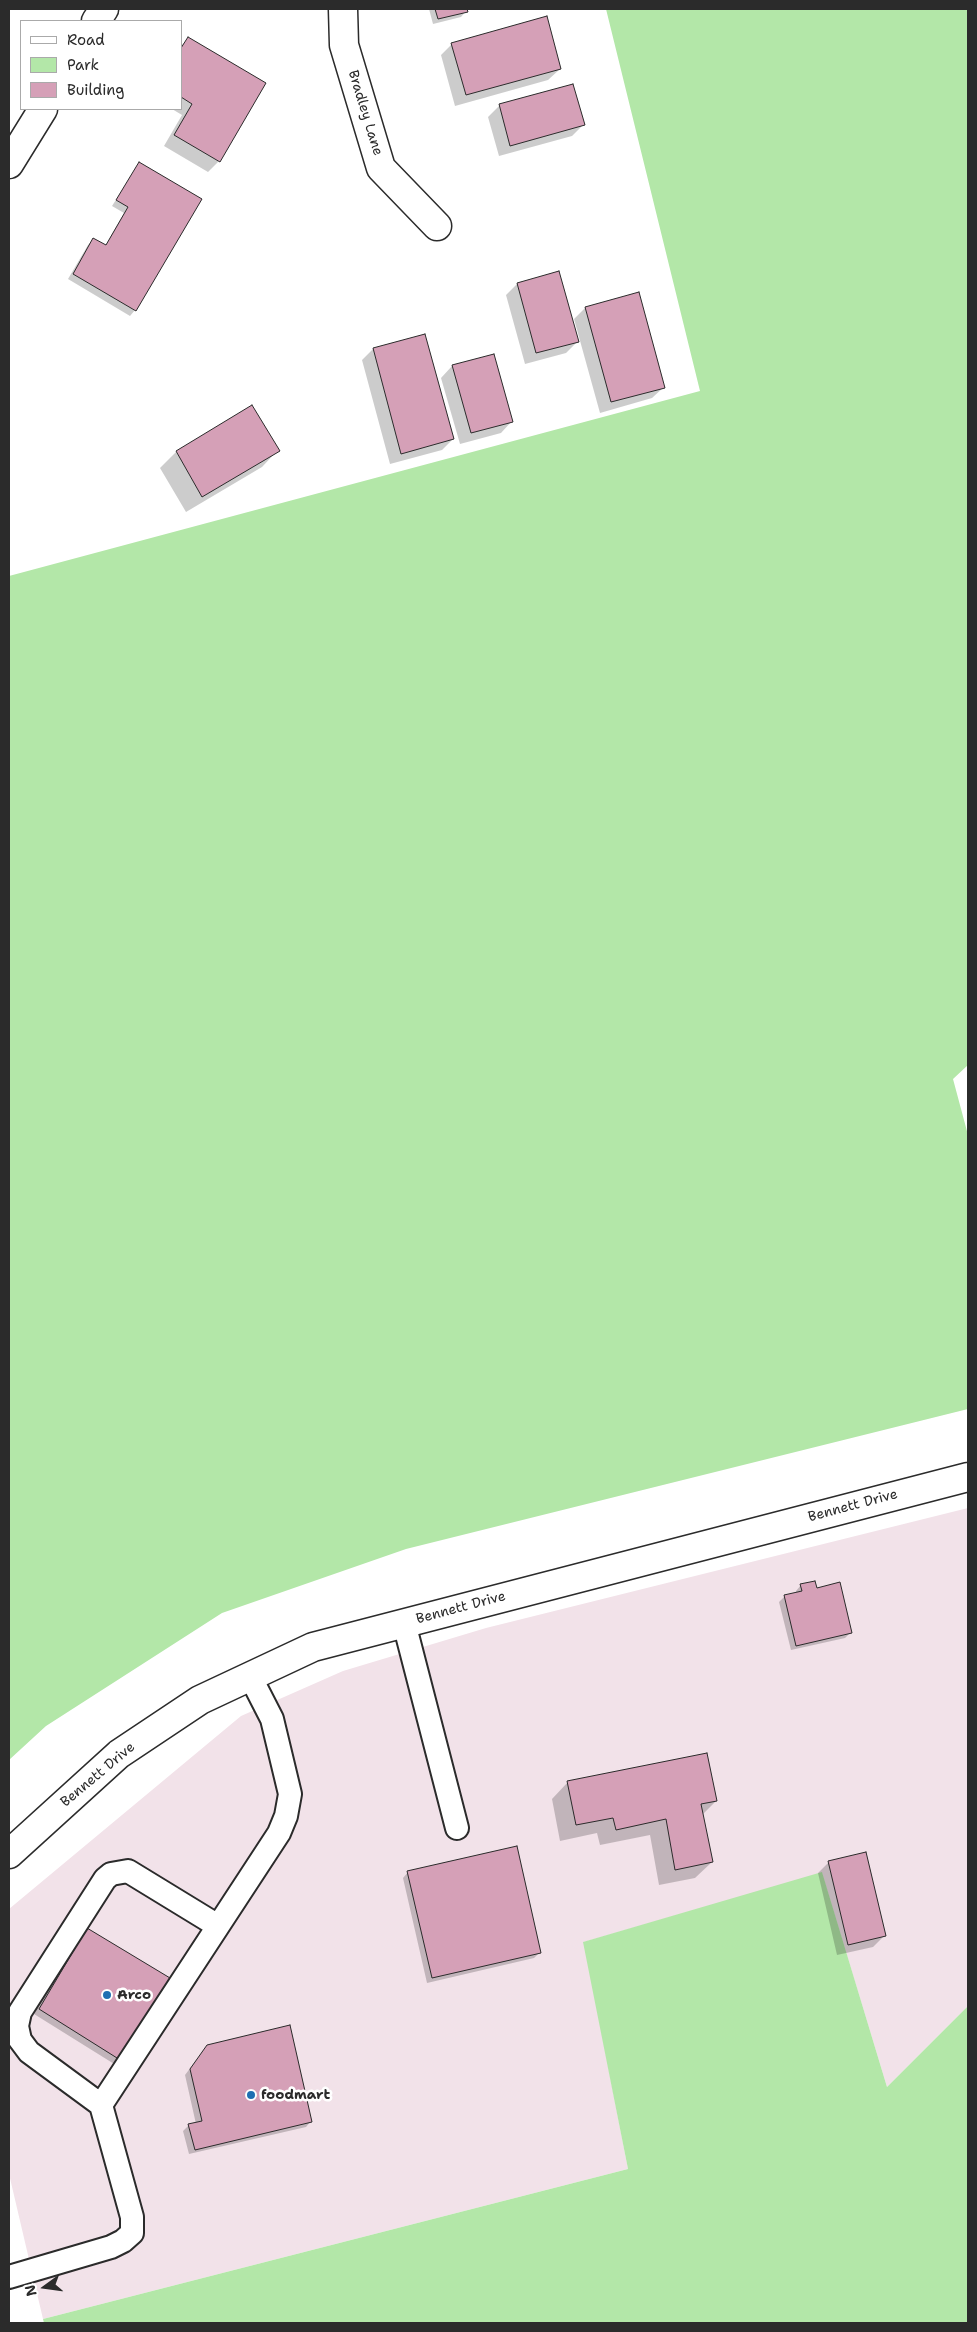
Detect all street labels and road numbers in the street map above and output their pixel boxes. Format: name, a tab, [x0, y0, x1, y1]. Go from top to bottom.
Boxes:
street label: Bradley Lane	[344, 68, 386, 158]
street label: Bennett Drive	[806, 1486, 900, 1526]
street label: Bennett Drive	[414, 1588, 508, 1628]
street label: Bennett Drive	[57, 1739, 139, 1811]

